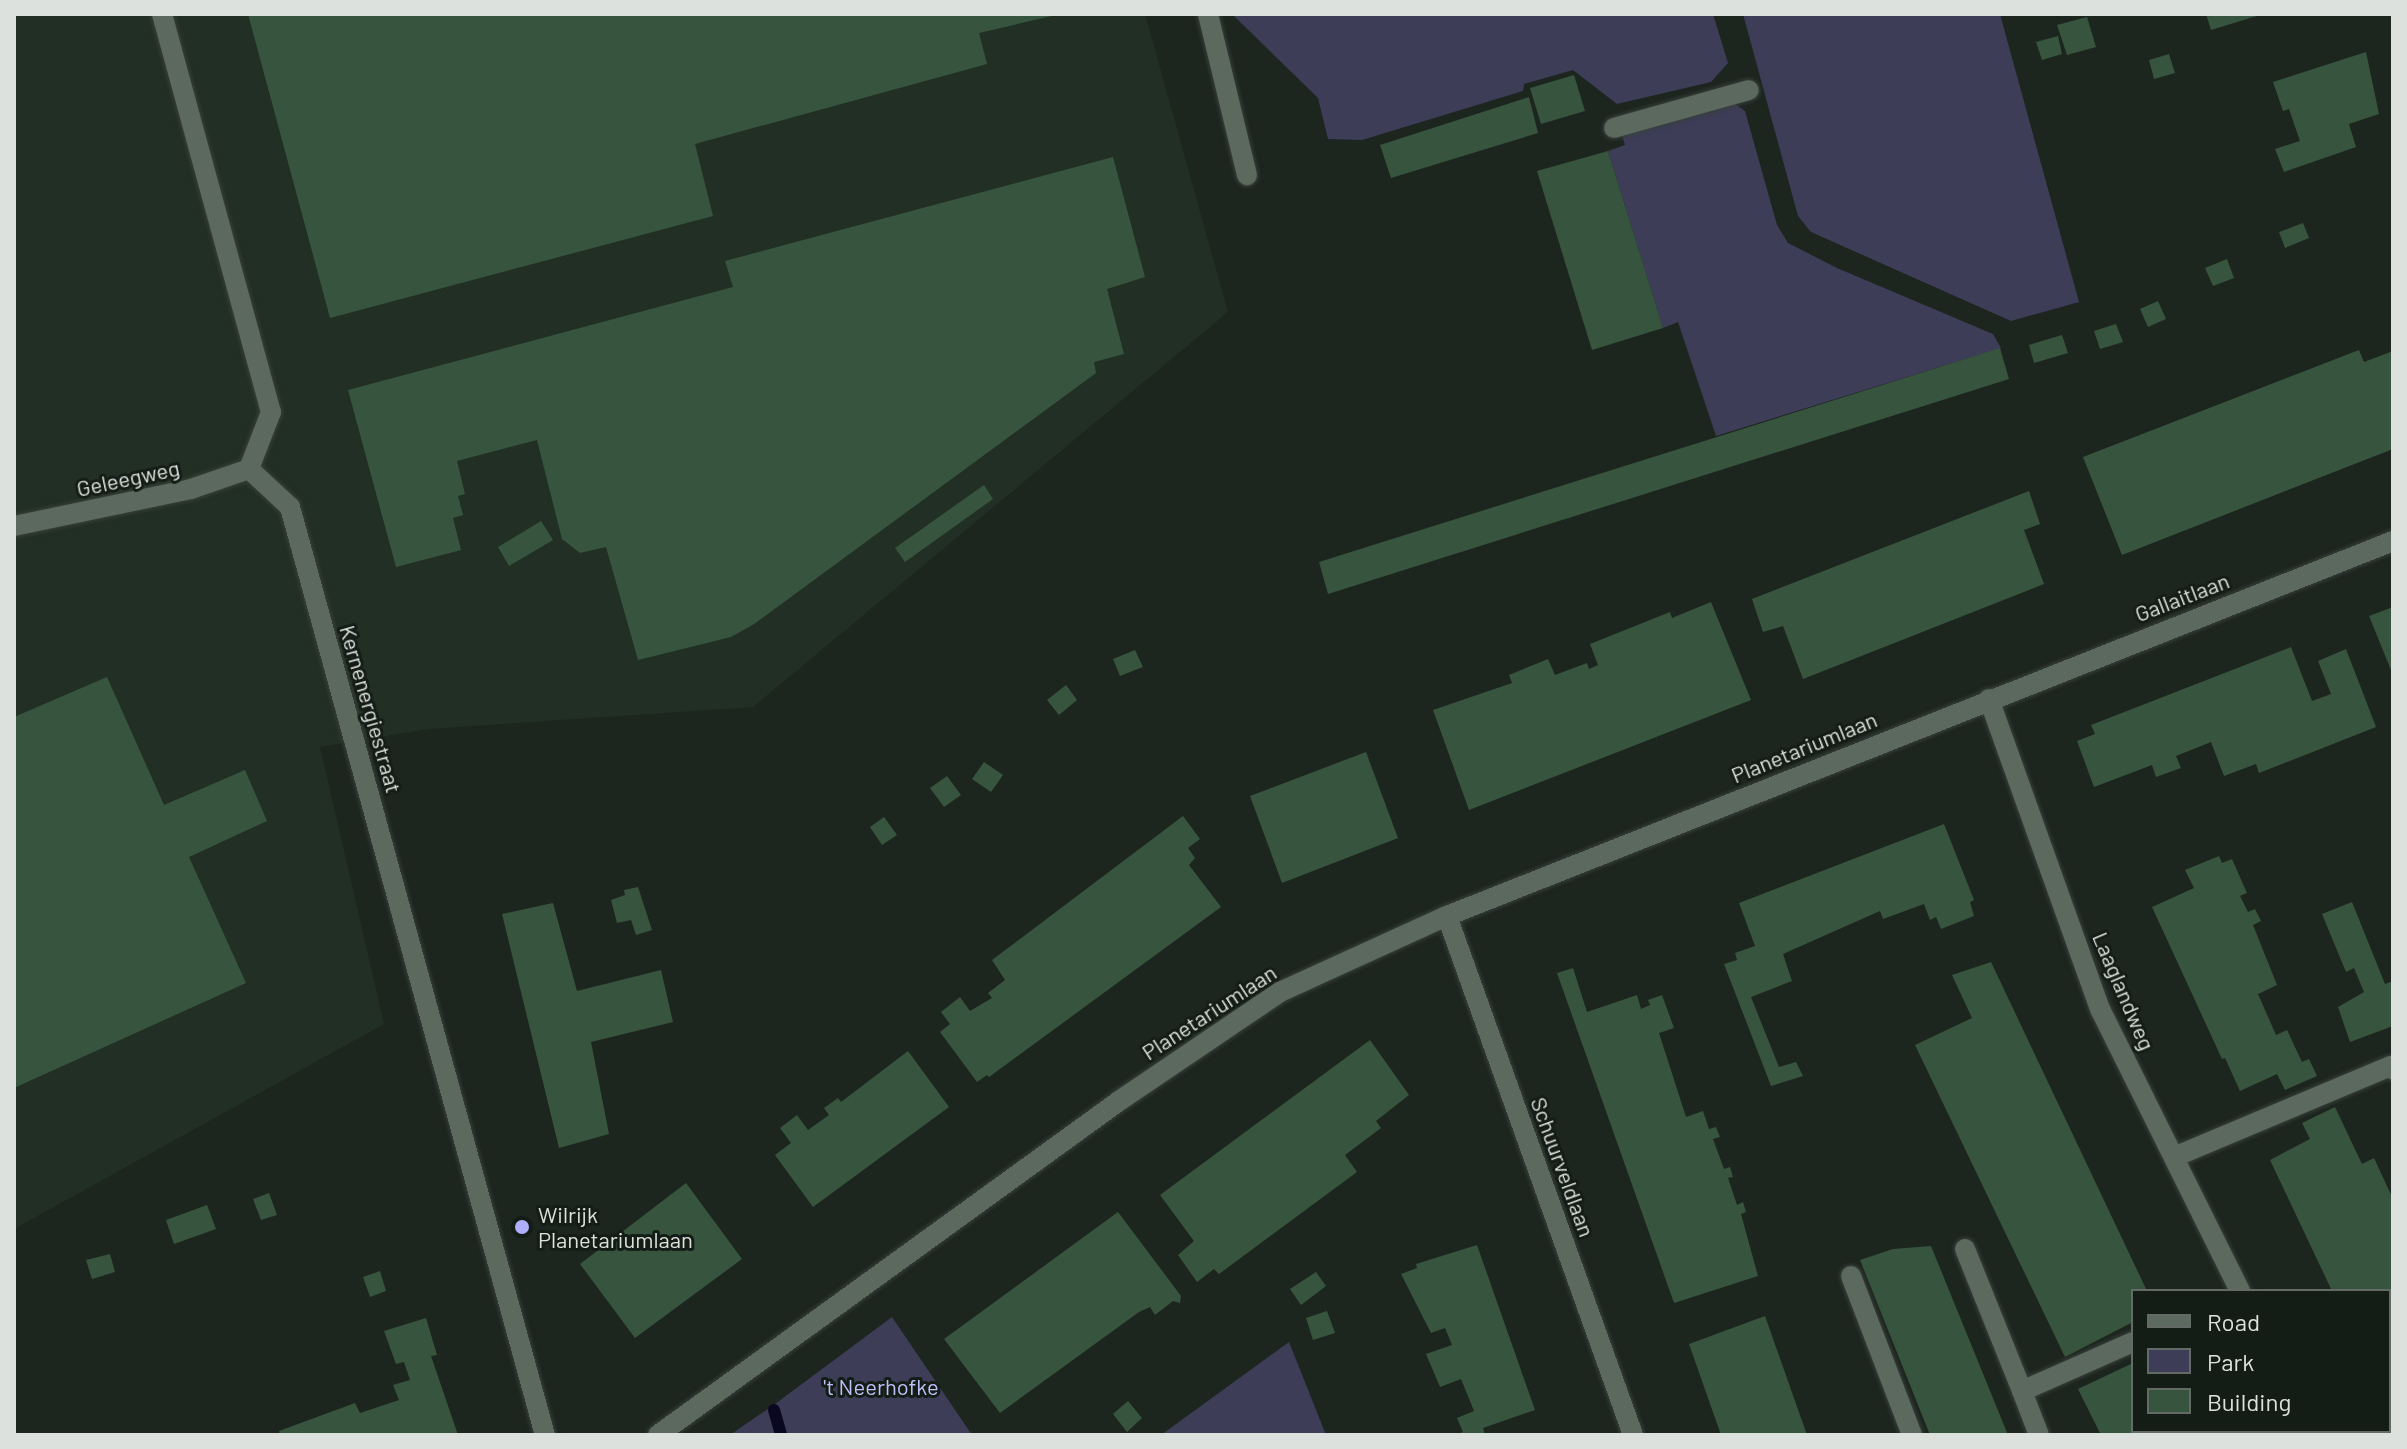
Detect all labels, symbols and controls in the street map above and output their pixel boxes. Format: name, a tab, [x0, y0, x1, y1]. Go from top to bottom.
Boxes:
street label: Geleegweg	[74, 454, 182, 502]
street label: Gallaitlaan	[2131, 567, 2233, 627]
street label: Kernenergiestraat	[334, 622, 408, 796]
street label: Planetariumlaan	[1727, 706, 1881, 788]
street label: Laaglandweg	[2087, 928, 2161, 1054]
street label: Planetariumlaan	[1137, 959, 1281, 1065]
street label: Schuurveldlaan	[1526, 1094, 1600, 1240]
place label: Wilrijk Planetariumlaan	[538, 1201, 693, 1252]
marker: Wilrijk Planetariumlaan	[513, 1218, 531, 1236]
legend	[2131, 1289, 2391, 1433]
text: Road	[2207, 1307, 2260, 1336]
text: Park	[2207, 1347, 2254, 1376]
park label: 't Neerhofke	[823, 1374, 939, 1400]
text: Building	[2207, 1387, 2291, 1416]

